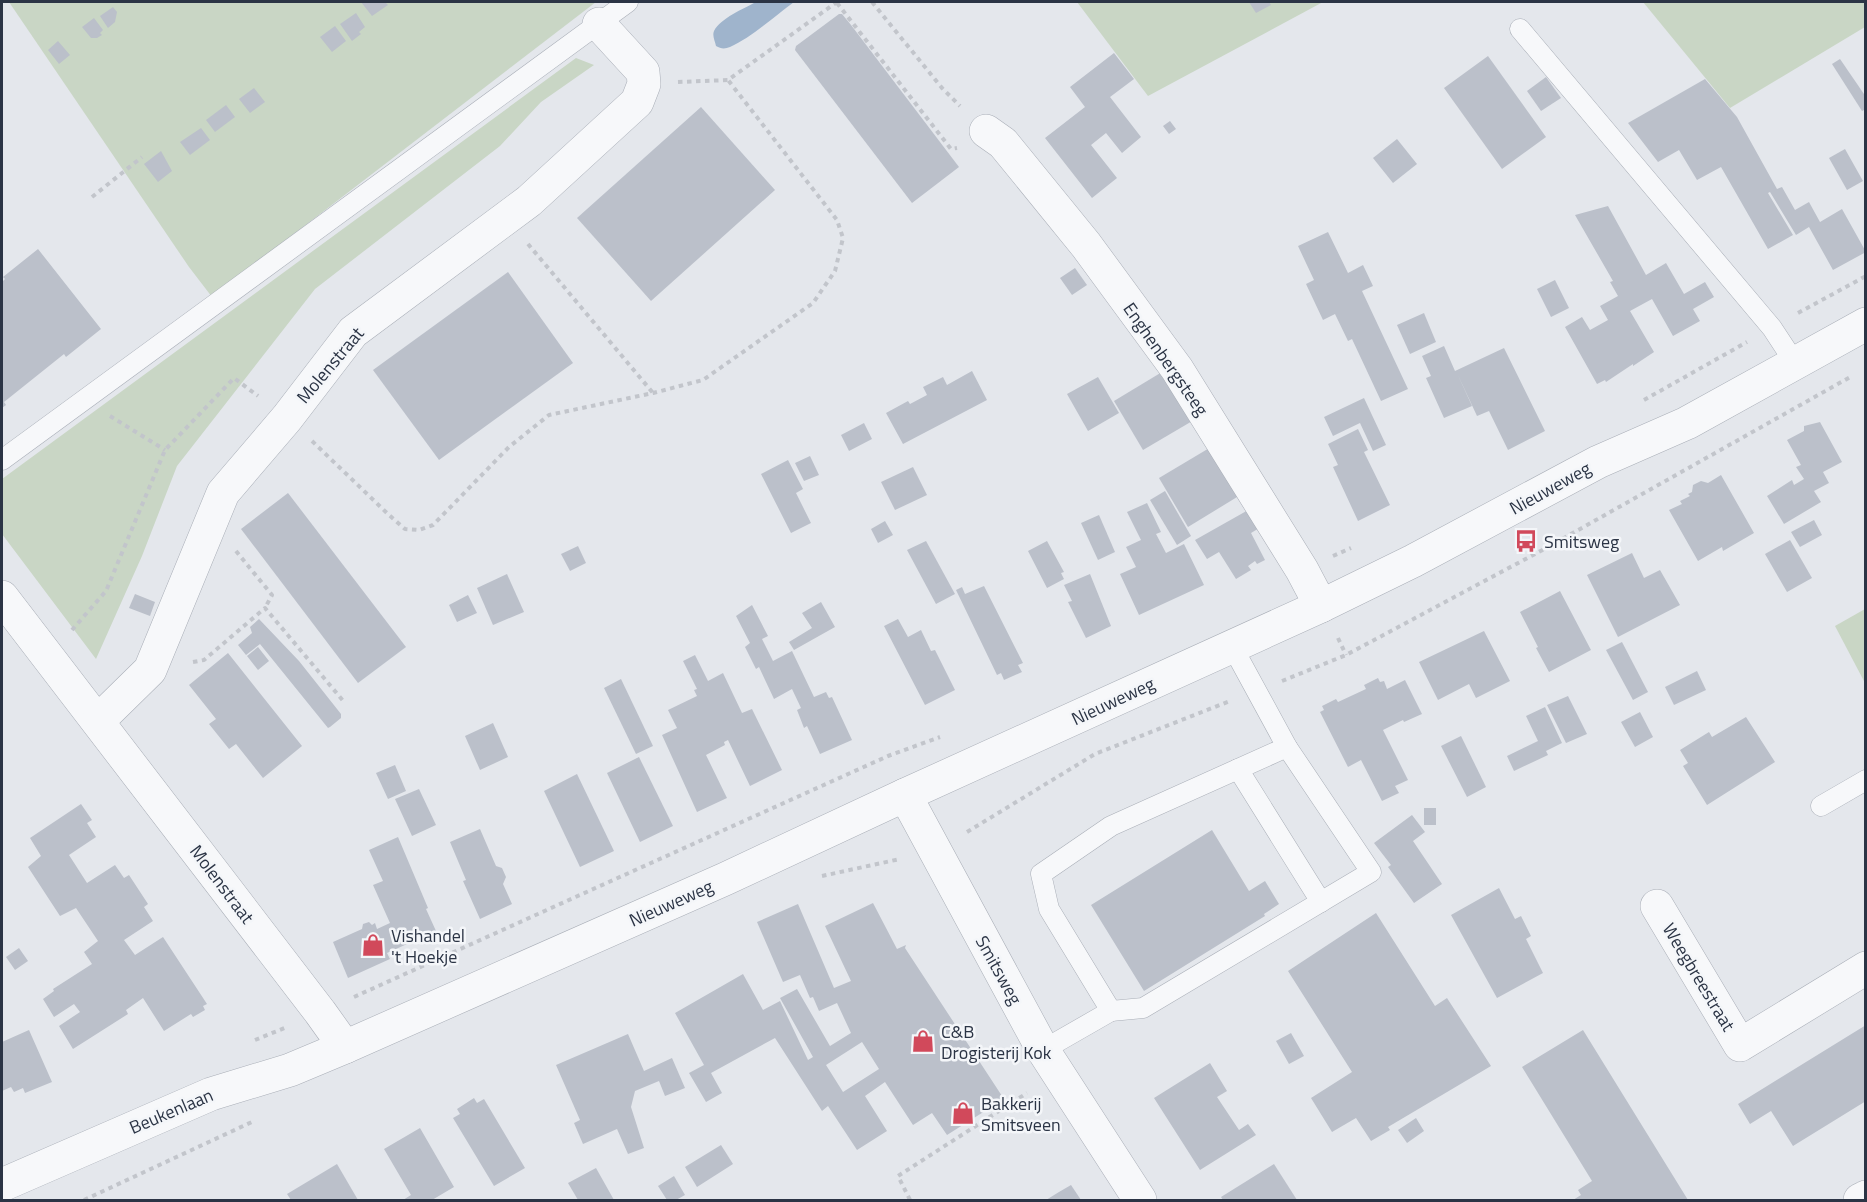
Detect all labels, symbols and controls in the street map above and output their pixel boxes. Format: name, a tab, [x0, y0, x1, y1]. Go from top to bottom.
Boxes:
street label: Enghenbergsteeg	[1117, 297, 1215, 421]
street label: Molenstraat	[290, 320, 371, 409]
street label: Nieuweweg	[1504, 455, 1596, 521]
bus stop icon: Smitsweg	[1513, 528, 1539, 554]
place label: Smitsweg	[1544, 528, 1619, 555]
street label: Nieuweweg	[1067, 670, 1159, 732]
street label: Molenstraat	[183, 839, 261, 930]
street label: Nieuweweg	[625, 872, 717, 934]
street label: Weegbreestraat	[1656, 918, 1742, 1037]
place label: Vishandel 't Hoekje	[391, 922, 465, 970]
street label: Smitsweg	[969, 931, 1029, 1009]
shop icon: Vishandel 't Hoekje	[360, 932, 386, 958]
place label: C&B Drogisterij Kok	[941, 1018, 1052, 1066]
shop icon: C&B Drogisterij Kok	[910, 1028, 936, 1054]
street label: Beukenlaan	[125, 1081, 217, 1141]
place label: Bakkerij Smitsveen	[981, 1090, 1061, 1138]
shop icon: Bakkerij Smitsveen	[950, 1100, 976, 1126]

